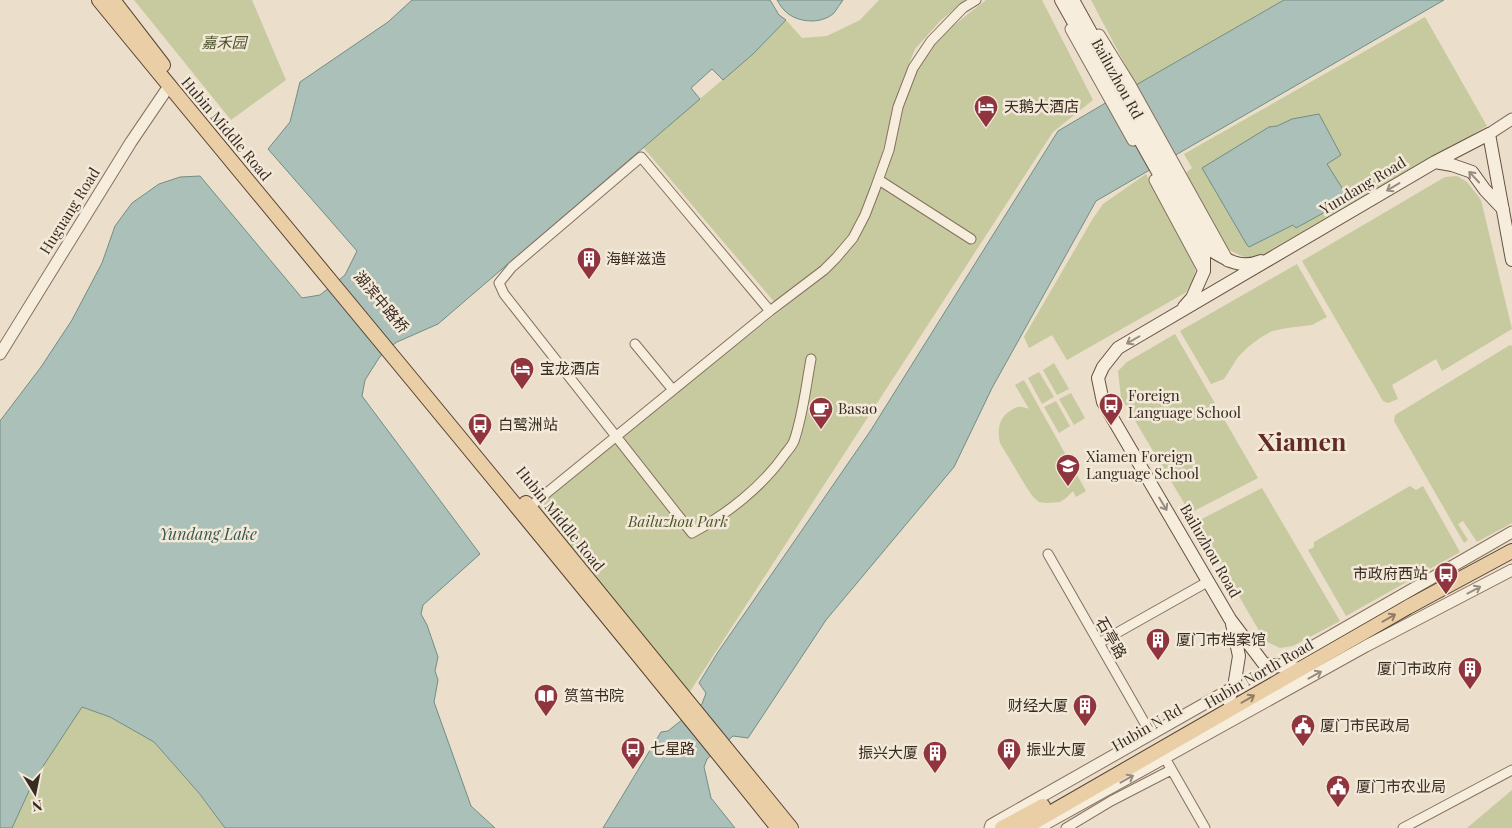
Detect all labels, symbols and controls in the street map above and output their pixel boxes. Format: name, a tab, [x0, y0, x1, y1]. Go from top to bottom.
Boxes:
park label: 嘉禾园	[201, 32, 248, 52]
street label: Bailuzhou Rd	[1087, 35, 1148, 123]
street label: Hubin Middle Road	[177, 72, 276, 185]
hotel icon: 天鹅大酒店	[973, 94, 999, 128]
place label: 天鹅大酒店	[1004, 96, 1079, 116]
street label: Yundang Road	[1315, 151, 1409, 219]
street label: Huguang Road	[35, 163, 104, 258]
one-way arrow	[1468, 171, 1480, 183]
one-way arrow	[1386, 183, 1400, 193]
building icon: 海鲜滋造	[576, 246, 602, 280]
place label: 海鲜滋造	[606, 248, 666, 268]
street label: 湖滨中路桥	[350, 266, 414, 337]
one-way arrow	[1126, 336, 1140, 346]
hotel icon: 宝龙酒店	[509, 356, 535, 390]
place label: 宝龙酒店	[540, 358, 600, 378]
place label: Foreign Language School	[1128, 385, 1241, 422]
bus stop icon: Foreign Language School	[1098, 392, 1124, 426]
cafe icon: Basao	[808, 396, 834, 430]
place label: Basao	[838, 398, 877, 418]
bus stop icon: 白鹭洲站	[467, 412, 493, 446]
place label: 白鹭洲站	[498, 414, 558, 434]
district label: Xiamen	[1258, 424, 1347, 457]
place label: Xiamen Foreign Language School	[1086, 446, 1199, 483]
school or university icon: Xiamen Foreign Language School	[1055, 453, 1081, 487]
street label: Hubin Middle Road	[512, 462, 610, 575]
one-way arrow	[1159, 497, 1169, 511]
street label: Bailuzhou Road	[1176, 500, 1246, 601]
park label: Bailuzhou Park	[627, 511, 728, 531]
water label: Yundang Lake	[159, 523, 257, 544]
bus stop icon: 市政府西站	[1433, 561, 1459, 595]
place label: 市政府西站	[1353, 563, 1428, 583]
one-way arrow	[1466, 585, 1481, 595]
street label: 石亭路	[1092, 613, 1132, 662]
one-way arrow	[1381, 613, 1396, 623]
building icon: 厦门市档案馆	[1145, 627, 1171, 661]
place label: 厦门市档案馆	[1176, 629, 1266, 649]
street label: Hubin North Road	[1200, 634, 1317, 712]
building icon: 厦门市政府	[1457, 656, 1483, 690]
place label: 厦门市政府	[1377, 658, 1452, 678]
one-way arrow	[1307, 670, 1322, 679]
library icon: 筼筜书院	[533, 683, 559, 717]
place label: 筼筜书院	[564, 685, 624, 705]
building icon: 财经大厦	[1072, 693, 1098, 727]
one-way arrow	[1240, 694, 1255, 703]
place label: 财经大厦	[1008, 695, 1068, 715]
street label: Hubin N Rd	[1108, 699, 1186, 755]
public building icon: 厦门市民政局	[1290, 713, 1316, 747]
place label: 厦门市民政局	[1320, 715, 1410, 735]
bus stop icon: 七星路	[620, 736, 646, 770]
building icon: 振业大厦	[996, 737, 1022, 771]
place label: 七星路	[650, 738, 695, 758]
place label: 振业大厦	[1026, 739, 1086, 759]
building icon: 振兴大厦	[922, 740, 948, 774]
place label: 振兴大厦	[858, 742, 918, 762]
north arrow	[10, 768, 60, 818]
one-way arrow	[1119, 774, 1134, 784]
public building icon: 厦门市农业局	[1325, 774, 1351, 808]
place label: 厦门市农业局	[1356, 776, 1446, 796]
text: N	[31, 796, 44, 817]

